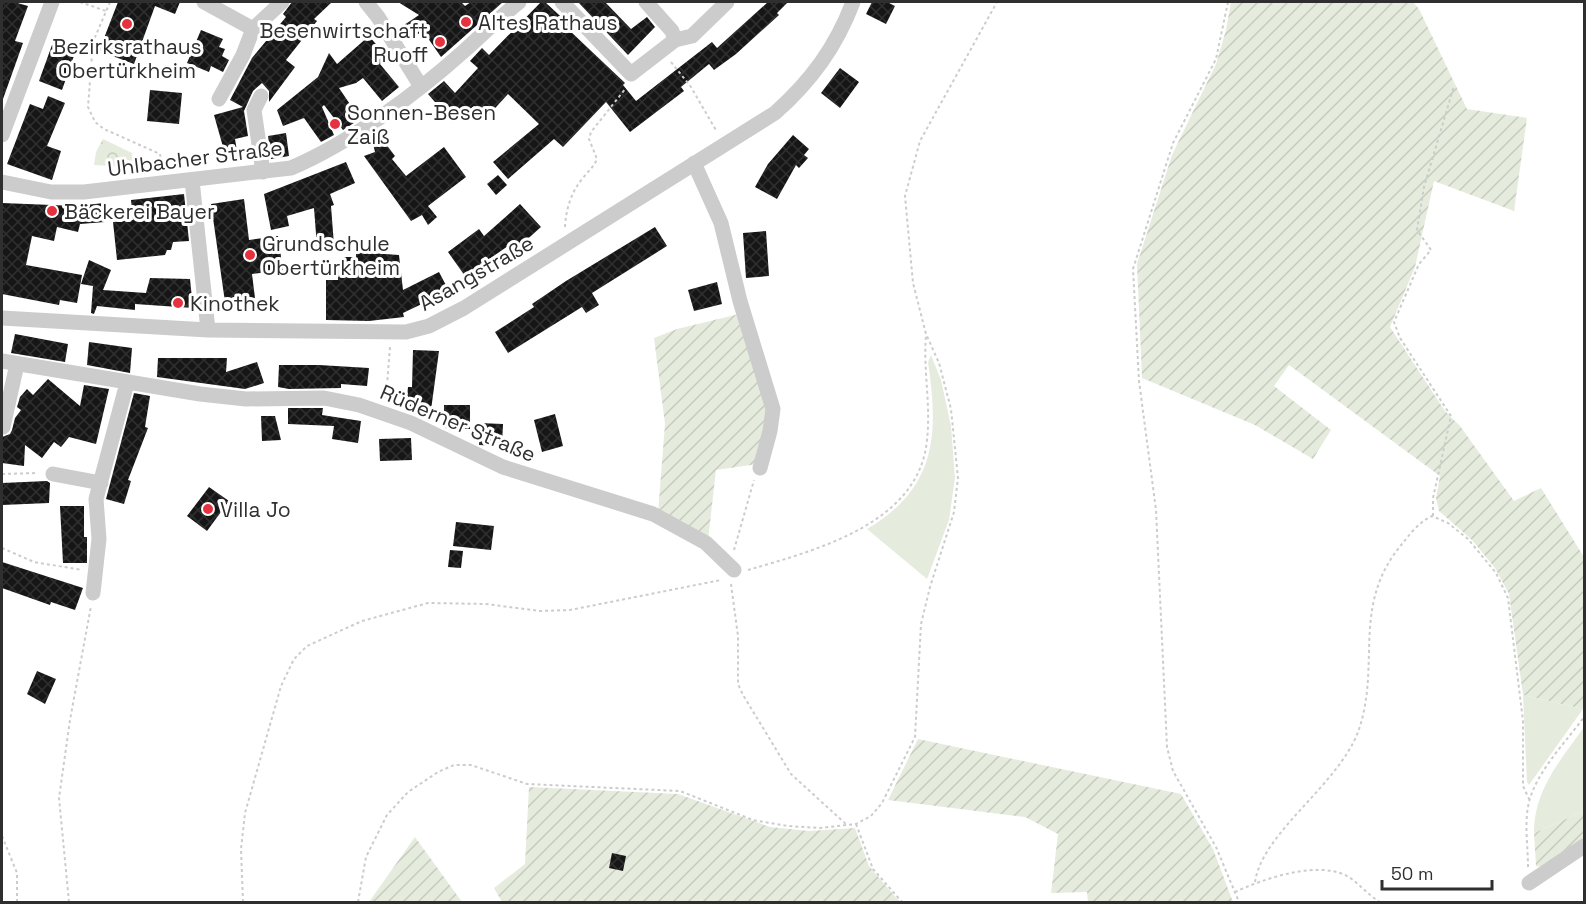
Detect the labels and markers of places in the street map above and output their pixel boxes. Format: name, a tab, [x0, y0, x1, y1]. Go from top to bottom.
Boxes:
place label: Altes Rathaus	[478, 9, 617, 36]
marker: Altes Rathaus	[459, 15, 473, 29]
marker: Bezirksrathaus Obertürkheim	[120, 17, 134, 31]
place label: Besenwirtschaft Ruoff	[259, 17, 428, 68]
place label: Bezirksrathaus Obertürkheim	[52, 33, 202, 84]
marker: Besenwirtschaft Ruoff	[433, 35, 447, 49]
place label: Sonnen-Besen Zaiß	[347, 99, 496, 150]
marker: Sonnen-Besen Zaiß	[328, 117, 342, 131]
place label: Bäckerei Bayer	[64, 198, 215, 225]
marker: Bäckerei Bayer	[45, 204, 59, 218]
place label: Grundschule Obertürkheim	[262, 230, 400, 281]
marker: Grundschule Obertürkheim	[243, 248, 257, 262]
place label: Kinothek	[190, 290, 280, 317]
marker: Kinothek	[171, 296, 185, 310]
place label: Villa Jo	[220, 496, 291, 523]
marker: Villa Jo	[201, 502, 215, 516]

